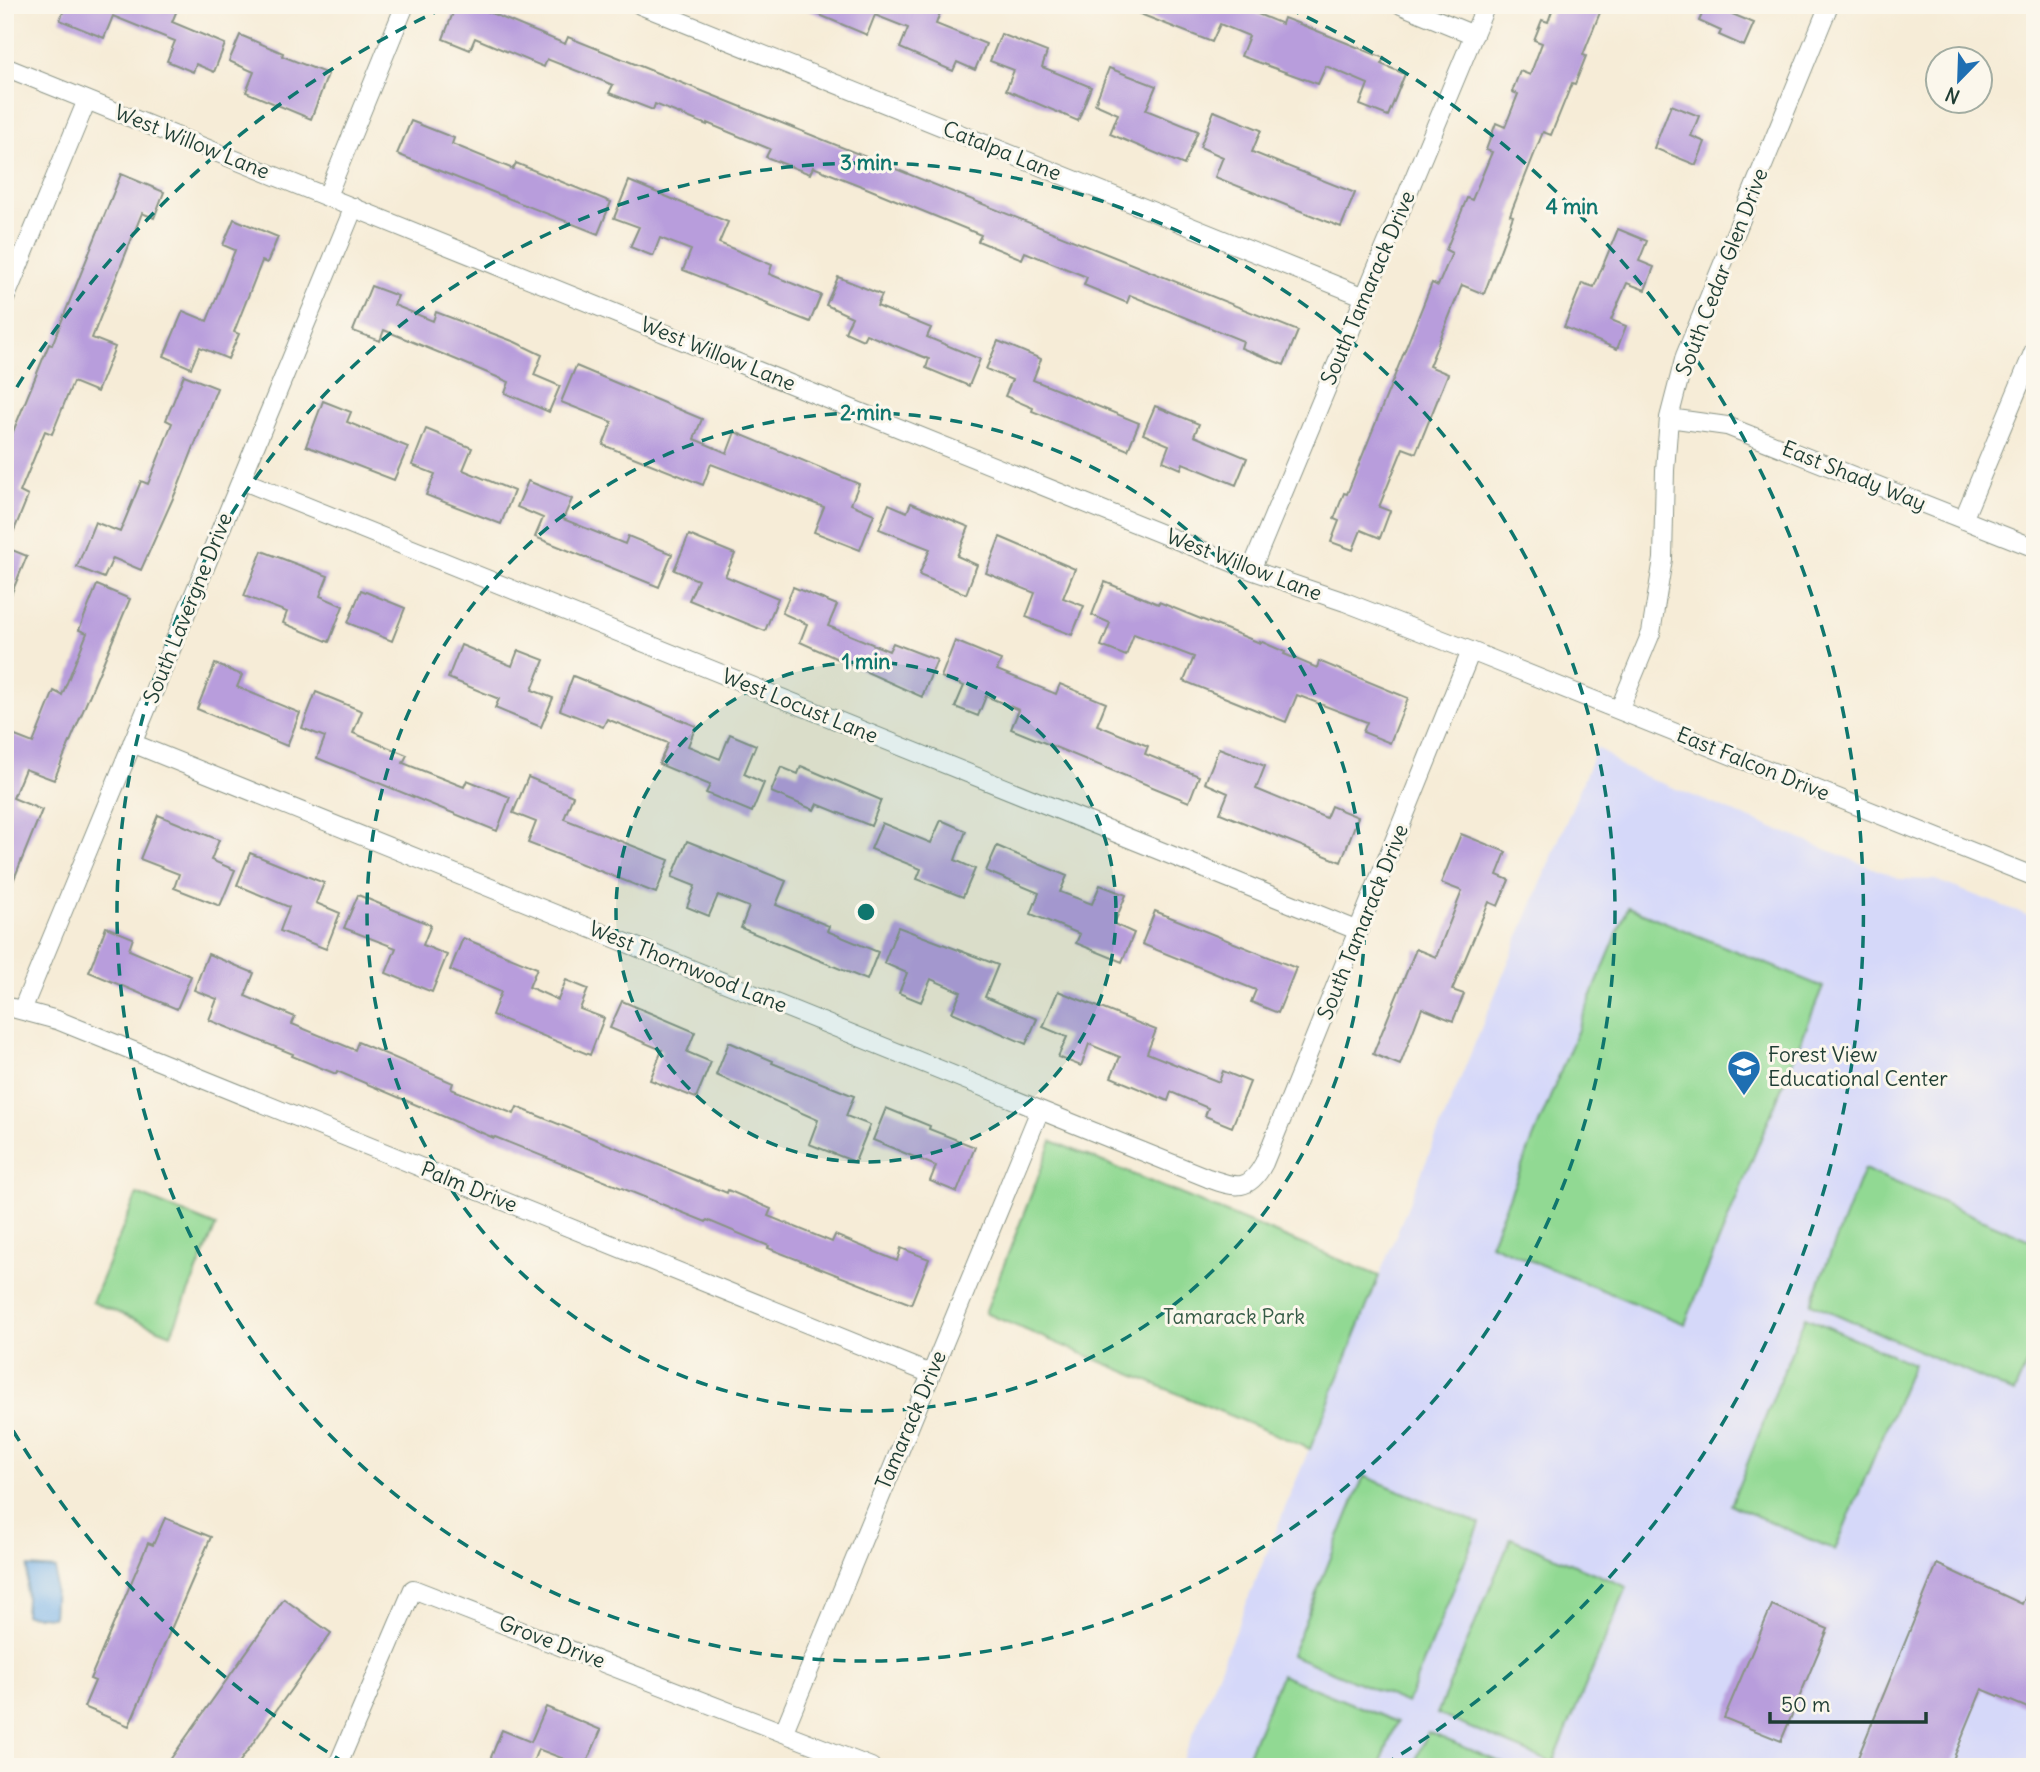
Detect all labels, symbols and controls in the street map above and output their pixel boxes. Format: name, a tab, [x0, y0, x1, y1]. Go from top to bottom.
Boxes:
north arrow	[1924, 46, 1994, 116]
text: N	[1942, 82, 1963, 109]
street label: West Willow Lane	[111, 98, 274, 185]
street label: Catalpa Lane	[939, 115, 1065, 186]
text: 3 min	[840, 149, 892, 176]
street label: South Cedar Glen Drive	[1669, 164, 1774, 380]
street label: South Tamarack Drive	[1314, 187, 1421, 389]
text: 4 min	[1546, 193, 1598, 220]
street label: West Willow Lane	[637, 310, 800, 397]
text: 2 min	[840, 399, 892, 426]
street label: East Shady Way	[1778, 434, 1930, 517]
street label: South Lavergne Drive	[137, 509, 238, 707]
street label: West Willow Lane	[1163, 522, 1326, 607]
text: 1 min	[842, 648, 890, 675]
street label: West Locust Lane	[718, 662, 882, 749]
street label: East Falcon Drive	[1673, 721, 1834, 806]
street label: South Tamarack Drive	[1311, 820, 1414, 1023]
centre of rings	[854, 900, 878, 924]
street label: West Thornwood Lane	[585, 915, 791, 1019]
place label: Forest View Educational Center	[1768, 1041, 1948, 1092]
school or university icon: Forest View Educational Center	[1725, 1048, 1763, 1097]
street label: Palm Drive	[417, 1155, 521, 1218]
park label: Tamarack Park	[1163, 1303, 1305, 1330]
street label: Tamarack Drive	[869, 1346, 952, 1493]
street label: Grove Drive	[495, 1609, 609, 1674]
scale bar	[1770, 1681, 1926, 1725]
text: 50 m	[1781, 1691, 1830, 1718]

